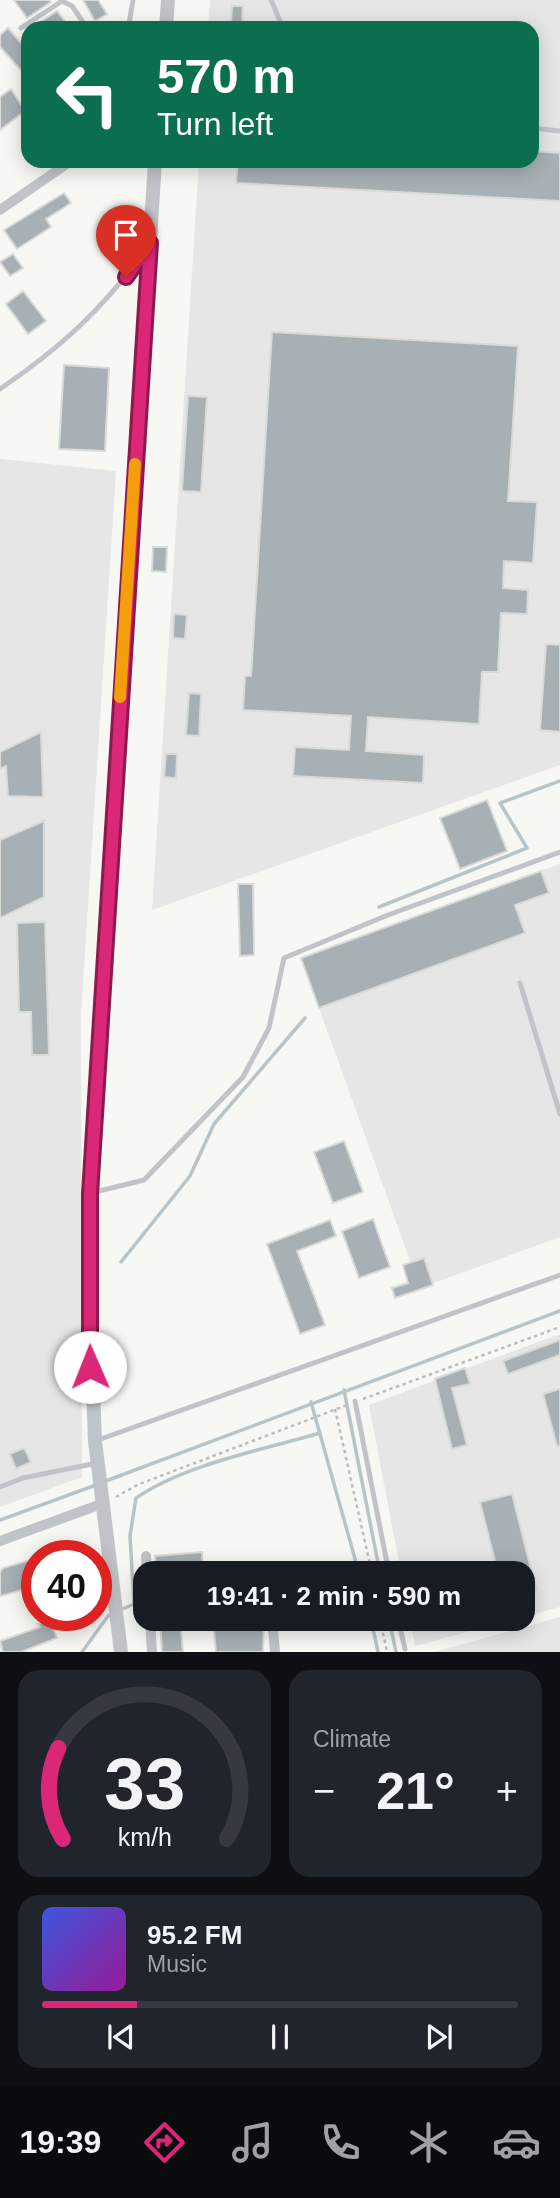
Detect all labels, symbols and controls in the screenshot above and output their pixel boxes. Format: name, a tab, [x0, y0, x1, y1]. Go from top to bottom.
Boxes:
icon: left	[42, 49, 133, 140]
text: 570 m	[157, 49, 296, 103]
text: Turn left	[157, 106, 273, 142]
pin	[96, 205, 156, 277]
icon: arrive	[107, 216, 145, 254]
position arrow	[53, 1330, 127, 1404]
speed limit sign: 40	[21, 1540, 112, 1631]
text: 19:41 · 2 min · 590 m	[207, 1581, 461, 1611]
text: Climate	[313, 1726, 391, 1752]
text: 33	[104, 1744, 185, 1825]
text: 21°	[376, 1762, 455, 1820]
text: −	[313, 1770, 335, 1812]
text: +	[496, 1770, 518, 1812]
text: km/h	[117, 1823, 172, 1851]
text: 95.2 FM	[147, 1920, 242, 1950]
text: Music	[147, 1951, 207, 1977]
icon: previous	[102, 2018, 140, 2056]
icon: pause	[261, 2018, 299, 2056]
icon: next	[420, 2018, 458, 2056]
icon: directions	[140, 2118, 189, 2167]
icon: music	[228, 2118, 277, 2167]
icon: phone	[316, 2118, 365, 2167]
icon: climate	[404, 2118, 453, 2167]
icon: car	[492, 2118, 541, 2167]
text: 19:39	[19, 2124, 101, 2160]

